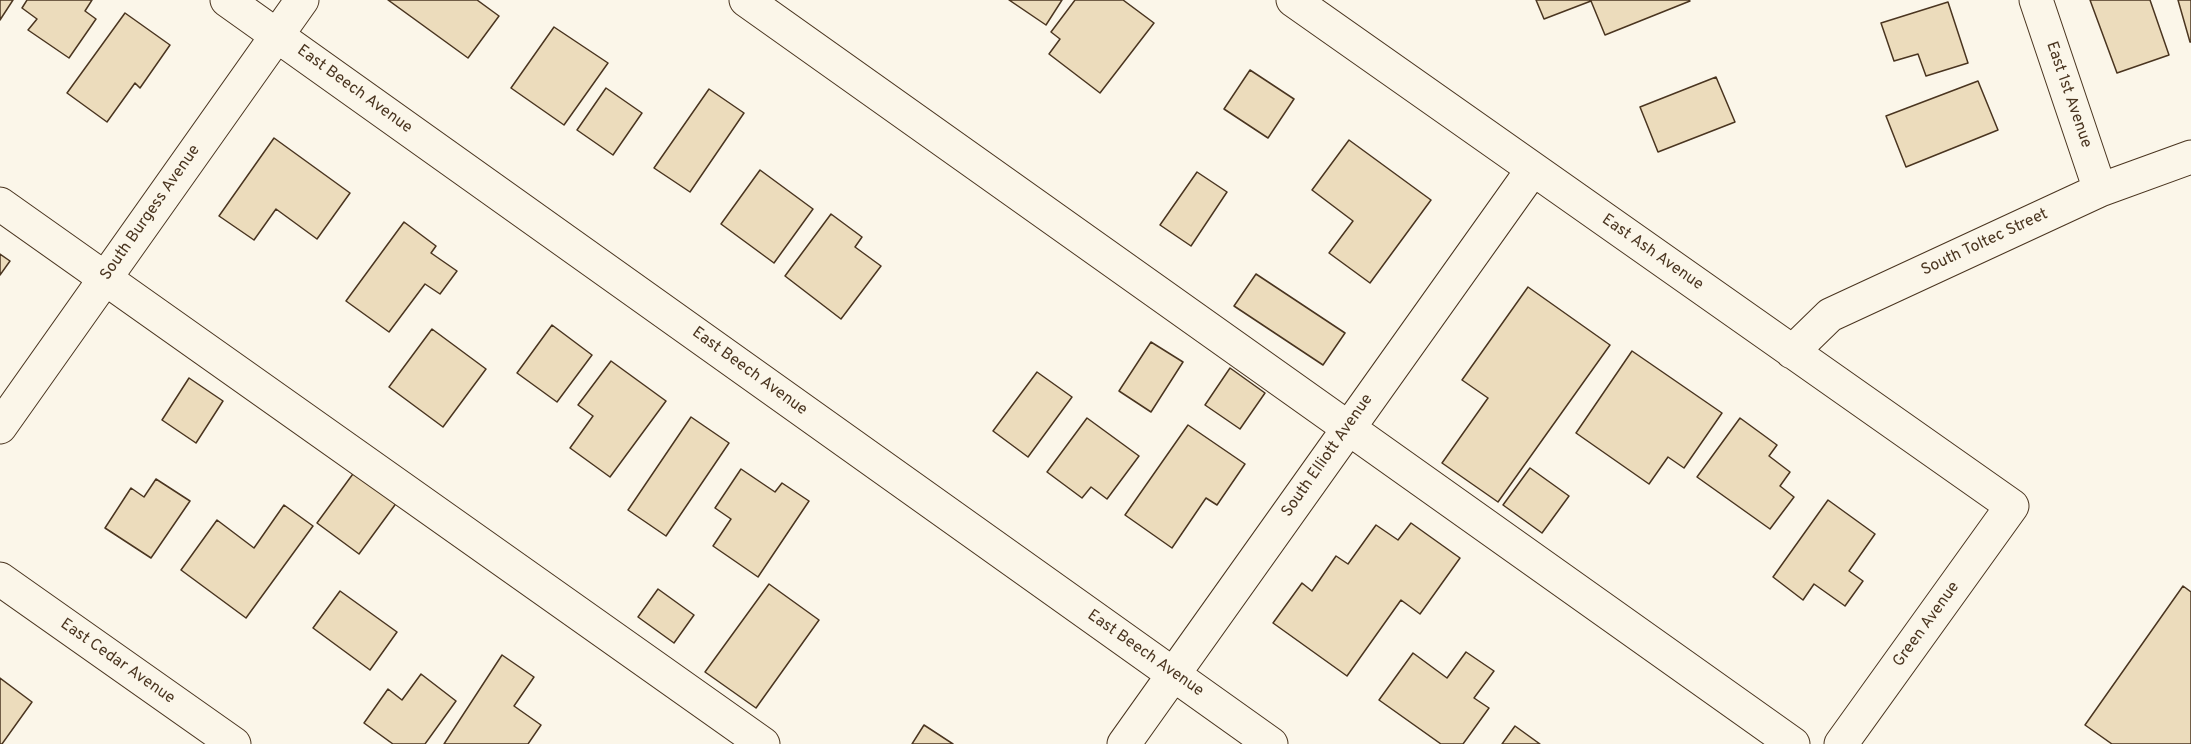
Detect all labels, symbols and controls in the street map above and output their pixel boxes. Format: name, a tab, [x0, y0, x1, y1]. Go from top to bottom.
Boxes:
street label: East 1st Avenue	[2041, 39, 2095, 151]
street label: East Beech Avenue	[293, 42, 415, 138]
street label: South Burgess Avenue	[97, 142, 205, 284]
street label: South Toltec Street	[1919, 205, 2051, 281]
street label: East Ash Avenue	[1598, 211, 1706, 295]
street label: East Beech Avenue	[688, 324, 810, 420]
street label: South Elliott Avenue	[1278, 391, 1378, 521]
street label: Green Avenue	[1890, 579, 1964, 671]
street label: East Beech Avenue	[1083, 607, 1207, 701]
street label: East Cedar Avenue	[56, 615, 178, 709]

